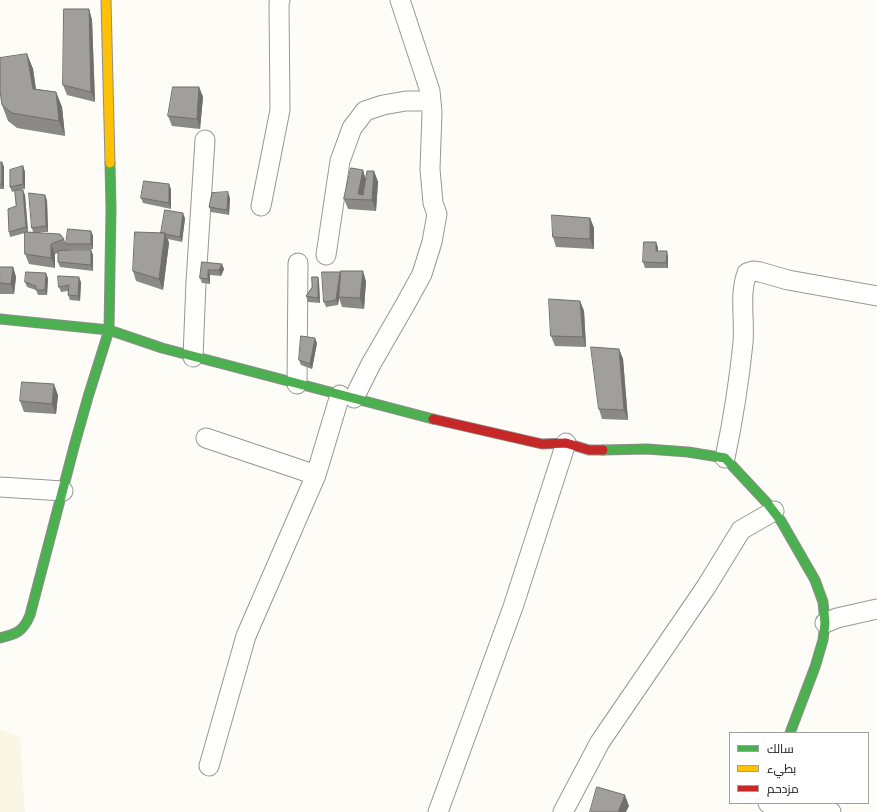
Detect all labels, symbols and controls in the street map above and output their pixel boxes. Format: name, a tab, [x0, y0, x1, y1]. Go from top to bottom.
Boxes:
legend	[729, 732, 869, 804]
text: سالك	[767, 742, 794, 756]
text: بطيء	[767, 762, 796, 776]
text: مزدحم	[767, 782, 799, 796]

